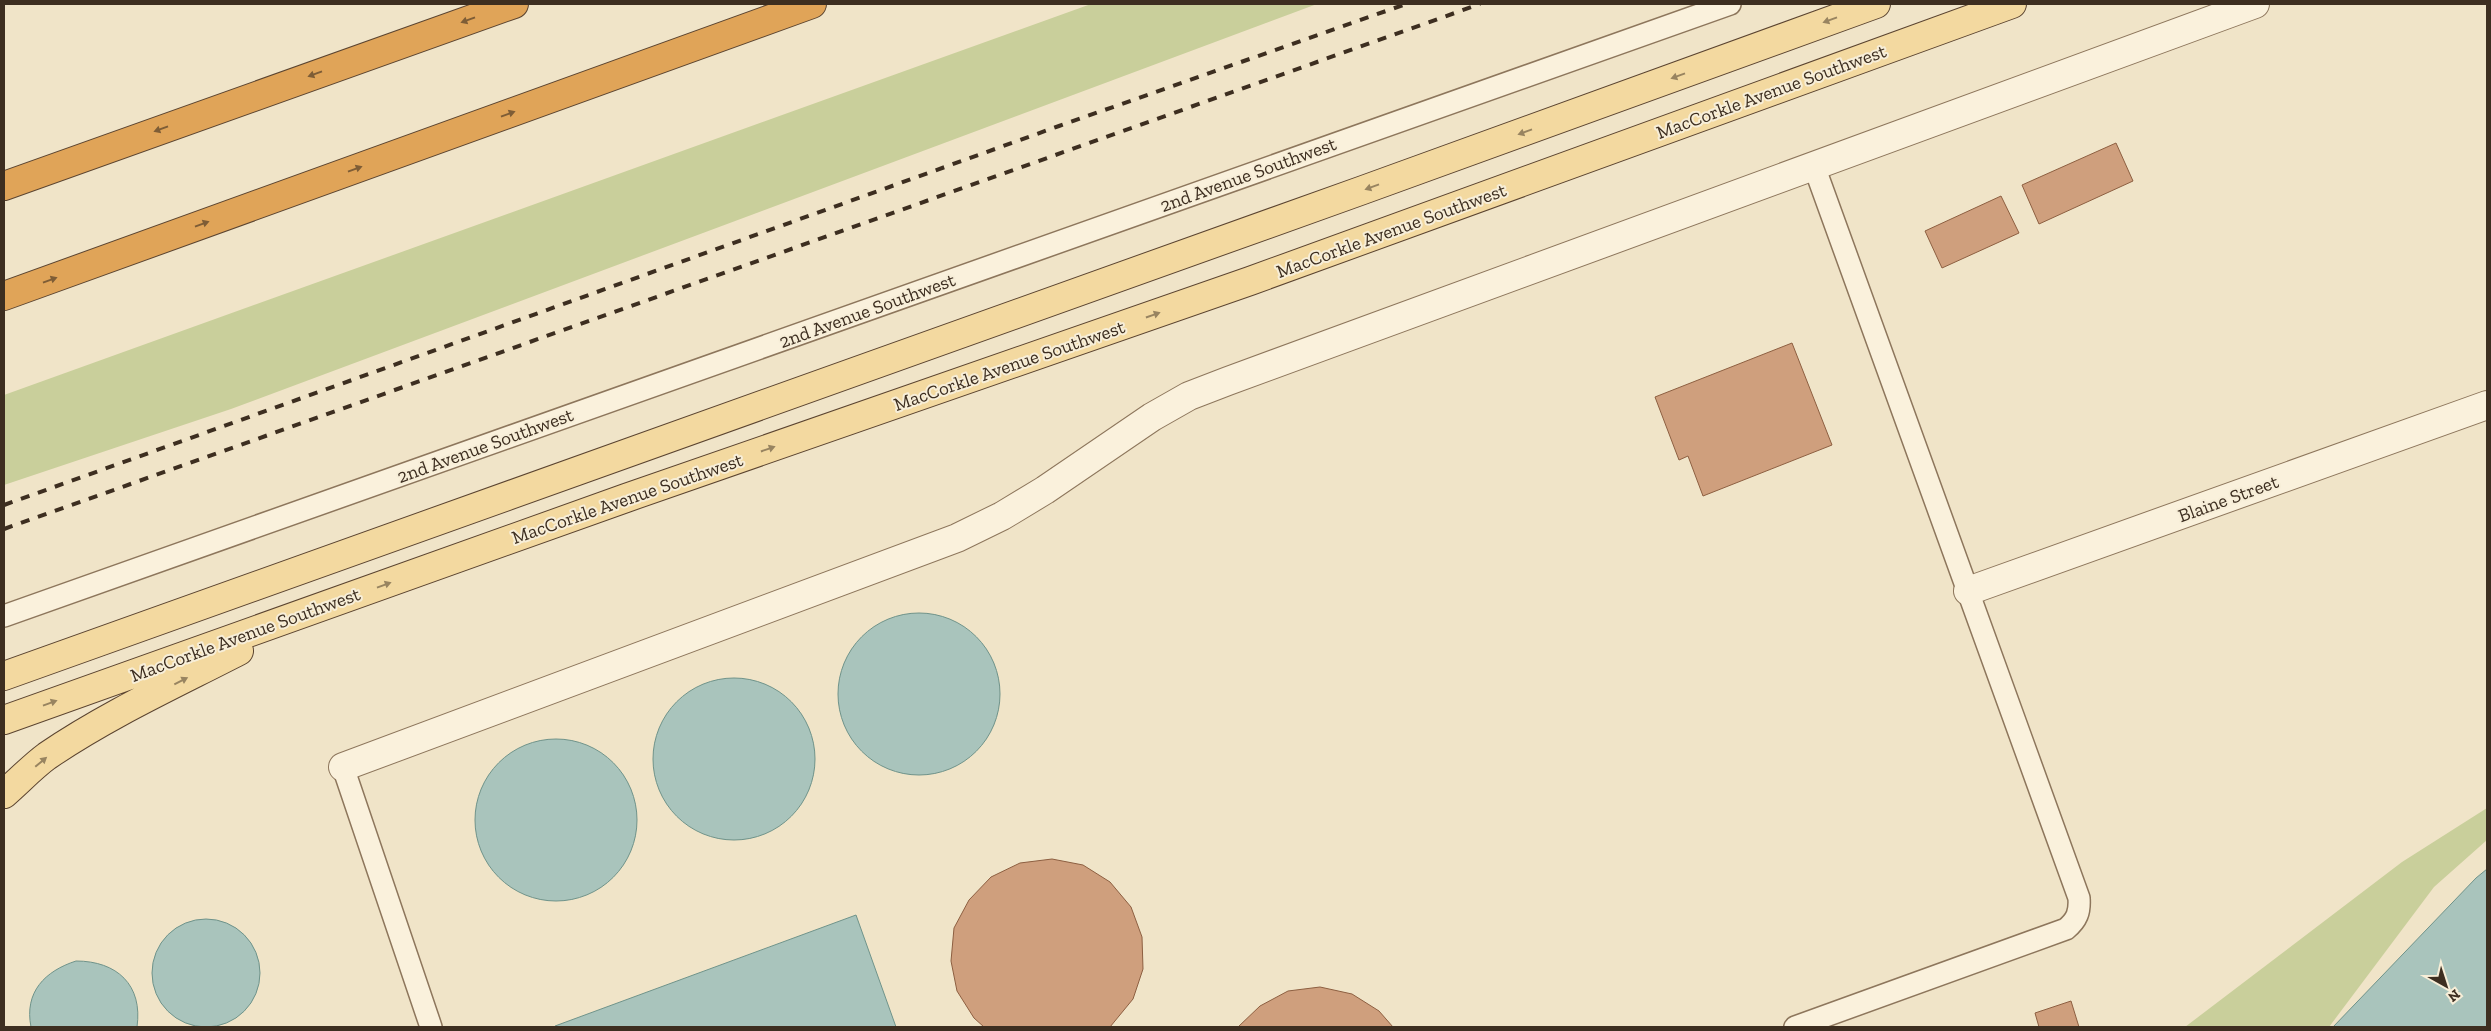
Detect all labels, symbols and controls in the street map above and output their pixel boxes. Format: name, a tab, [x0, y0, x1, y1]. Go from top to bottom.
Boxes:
one-way arrow	[1822, 16, 1837, 24]
one-way arrow	[460, 17, 475, 24]
street label: MacCorkle Avenue Southwest	[1653, 39, 1889, 144]
one-way arrow	[307, 71, 322, 78]
one-way arrow	[1670, 73, 1685, 80]
one-way arrow	[501, 110, 516, 118]
one-way arrow	[154, 126, 169, 133]
one-way arrow	[1517, 128, 1532, 136]
street label: 2nd Avenue Southwest	[1157, 132, 1339, 217]
one-way arrow	[348, 165, 363, 173]
street label: MacCorkle Avenue Southwest	[1273, 178, 1509, 283]
one-way arrow	[1364, 183, 1379, 191]
one-way arrow	[195, 220, 210, 227]
street label: 2nd Avenue Southwest	[776, 268, 958, 353]
one-way arrow	[42, 276, 57, 283]
one-way arrow	[1146, 311, 1161, 318]
street label: MacCorkle Avenue Southwest	[891, 315, 1128, 416]
street label: 2nd Avenue Southwest	[394, 403, 576, 488]
one-way arrow	[761, 444, 776, 452]
street label: MacCorkle Avenue Southwest	[509, 448, 746, 549]
street label: Blaine Street	[2175, 470, 2281, 527]
one-way arrow	[377, 581, 392, 589]
street label: MacCorkle Avenue Southwest	[127, 582, 363, 687]
one-way arrow	[174, 677, 188, 685]
one-way arrow	[42, 699, 57, 707]
one-way arrow	[34, 756, 46, 768]
north arrow	[2421, 961, 2471, 1011]
text: N	[2444, 986, 2463, 1006]

